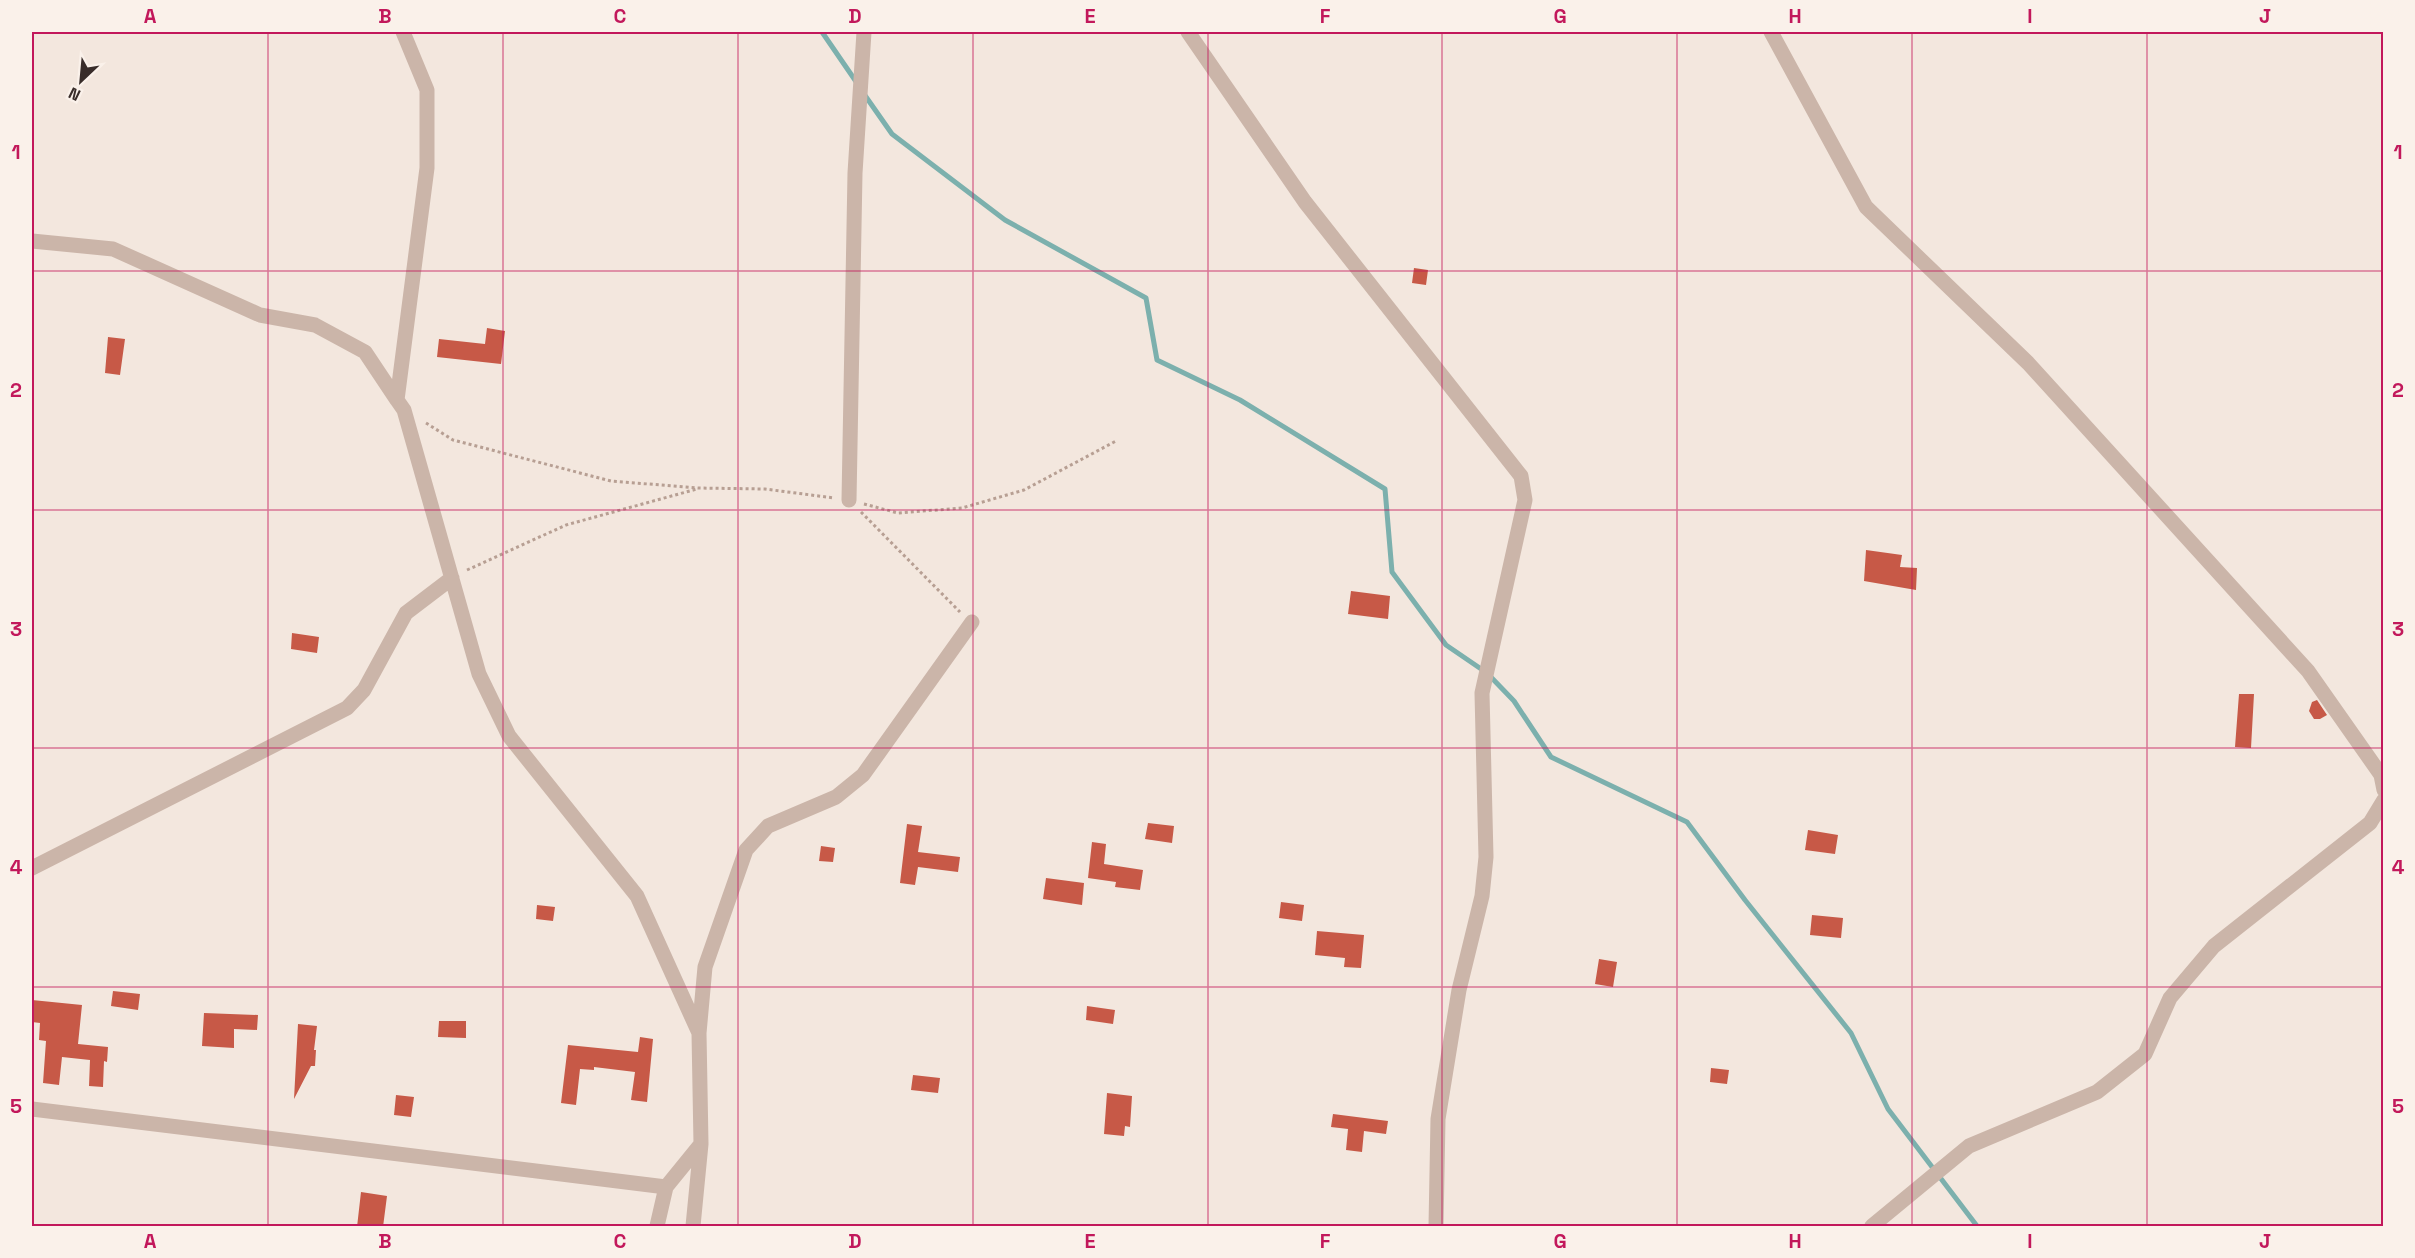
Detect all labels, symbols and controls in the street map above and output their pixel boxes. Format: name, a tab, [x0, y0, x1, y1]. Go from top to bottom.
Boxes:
text: A	[144, 3, 157, 29]
text: B	[378, 3, 392, 29]
text: C	[614, 3, 627, 29]
text: D	[848, 3, 862, 29]
text: E	[1084, 3, 1096, 29]
text: F	[1320, 3, 1331, 29]
text: G	[1553, 3, 1567, 29]
text: H	[1788, 3, 1802, 29]
text: I	[2027, 3, 2033, 29]
text: J	[2259, 3, 2271, 29]
north arrow	[51, 51, 111, 111]
text: N	[65, 82, 84, 106]
text: 1	[11, 139, 21, 165]
text: 1	[2393, 139, 2403, 165]
text: 2	[10, 377, 22, 403]
text: 2	[2392, 377, 2404, 403]
text: 3	[10, 616, 22, 642]
text: 3	[2392, 616, 2404, 642]
text: 4	[10, 854, 23, 880]
text: 4	[2392, 854, 2405, 880]
text: 5	[10, 1093, 22, 1119]
text: 5	[2392, 1093, 2404, 1119]
text: A	[144, 1228, 157, 1254]
text: B	[378, 1228, 392, 1254]
text: C	[614, 1228, 627, 1254]
text: D	[848, 1228, 862, 1254]
text: E	[1084, 1228, 1096, 1254]
text: F	[1320, 1228, 1331, 1254]
text: G	[1553, 1228, 1567, 1254]
text: H	[1788, 1228, 1802, 1254]
text: I	[2027, 1228, 2033, 1254]
text: J	[2259, 1228, 2271, 1254]

